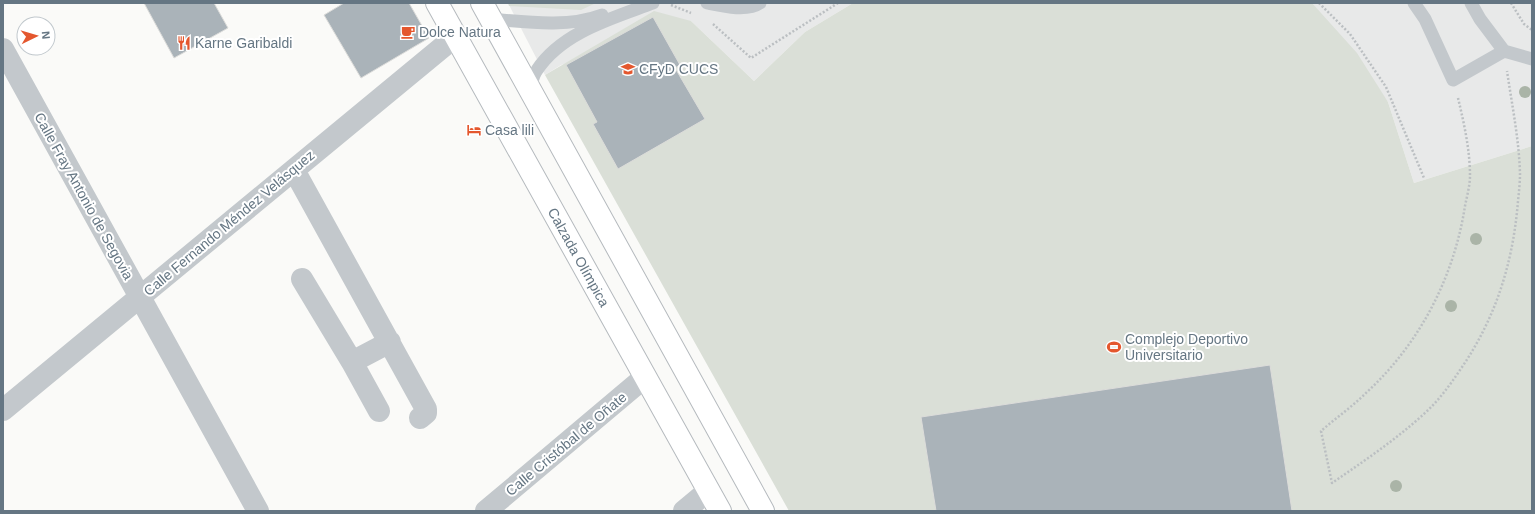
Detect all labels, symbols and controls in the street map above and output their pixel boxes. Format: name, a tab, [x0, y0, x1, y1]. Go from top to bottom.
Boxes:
north arrow	[16, 16, 56, 56]
cafe icon: Dolce Natura	[400, 24, 416, 40]
place label: Dolce Natura	[419, 24, 501, 40]
text: N	[40, 31, 52, 40]
restaurant icon: Karne Garibaldi	[176, 35, 192, 51]
place label: Karne Garibaldi	[195, 35, 292, 51]
school or university icon: CFyD CUCS	[620, 61, 636, 77]
place label: CFyD CUCS	[639, 61, 718, 77]
street label: Calle Fray Antonio de Segovia	[31, 110, 137, 282]
hotel icon: Casa lili	[466, 122, 482, 138]
place label: Casa lili	[485, 122, 534, 138]
street label: Calle Fernando Méndez Velásquez	[140, 147, 318, 299]
street label: Calzada Olímpica	[545, 205, 613, 310]
place label: Complejo Deportivo Universitario	[1125, 331, 1248, 363]
sports icon: Complejo Deportivo Universitario	[1106, 339, 1122, 355]
street label: Calle Cristóbal de Oñate	[502, 389, 630, 499]

